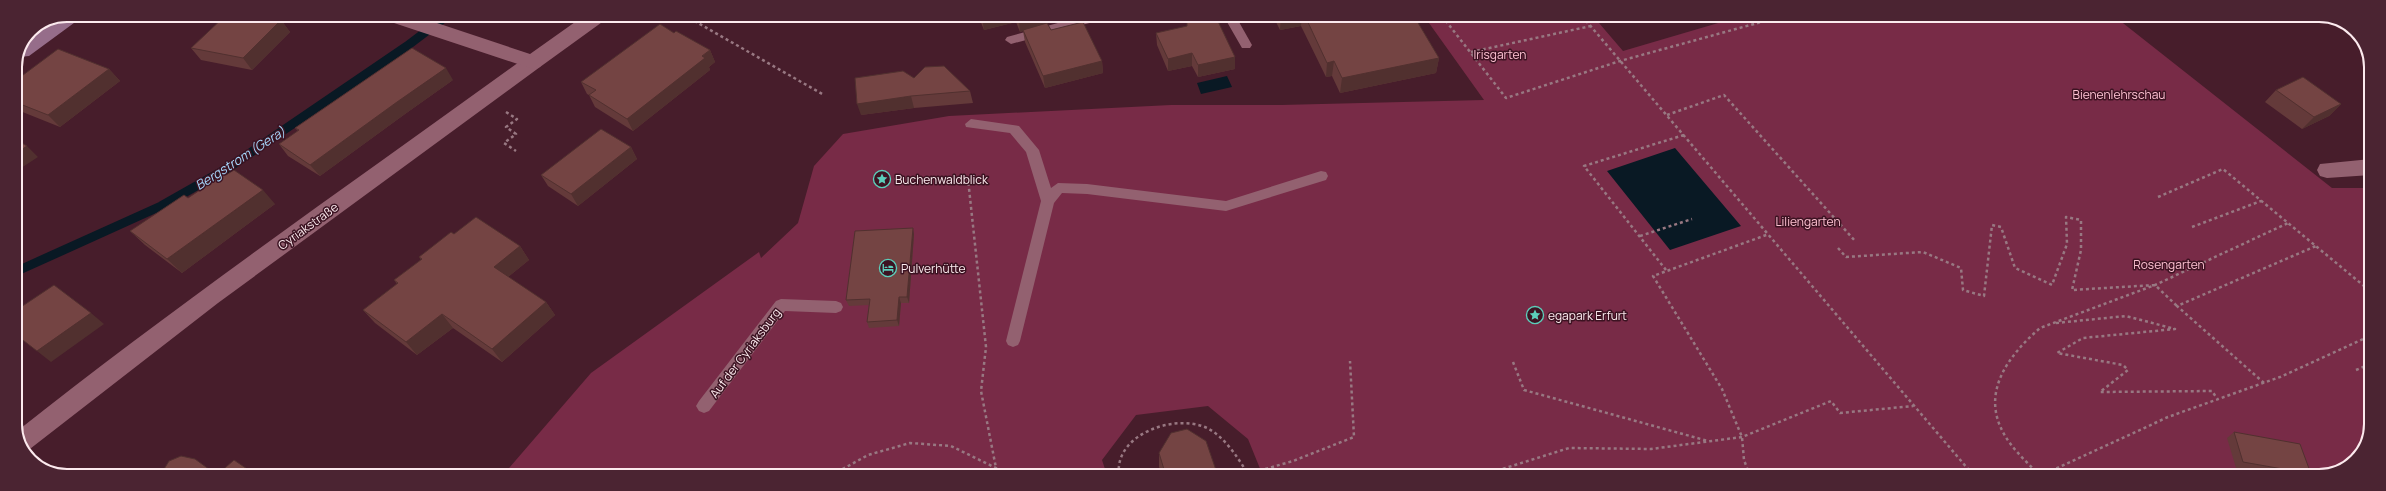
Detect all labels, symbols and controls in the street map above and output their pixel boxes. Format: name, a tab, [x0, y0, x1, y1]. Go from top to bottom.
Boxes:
park label: Irisgarten	[1474, 46, 1526, 63]
park label: Bienenlehrschau	[2073, 86, 2165, 103]
water label: Bergstrom (Gera)	[191, 122, 289, 194]
place icon: Buchenwaldblick	[872, 169, 892, 189]
place label: Buchenwaldblick	[895, 171, 989, 188]
street label: Cyriakstraße	[274, 198, 342, 254]
park label: Liliengarten	[1775, 213, 1841, 230]
park label: Rosengarten	[2133, 256, 2205, 273]
hotel icon: Pulverhütte	[878, 258, 898, 278]
place label: Pulverhütte	[901, 260, 966, 277]
street label: Auf der Cyriaksburg	[706, 305, 784, 401]
place icon: egapark Erfurt	[1525, 305, 1545, 325]
place label: egapark Erfurt	[1548, 307, 1627, 324]

